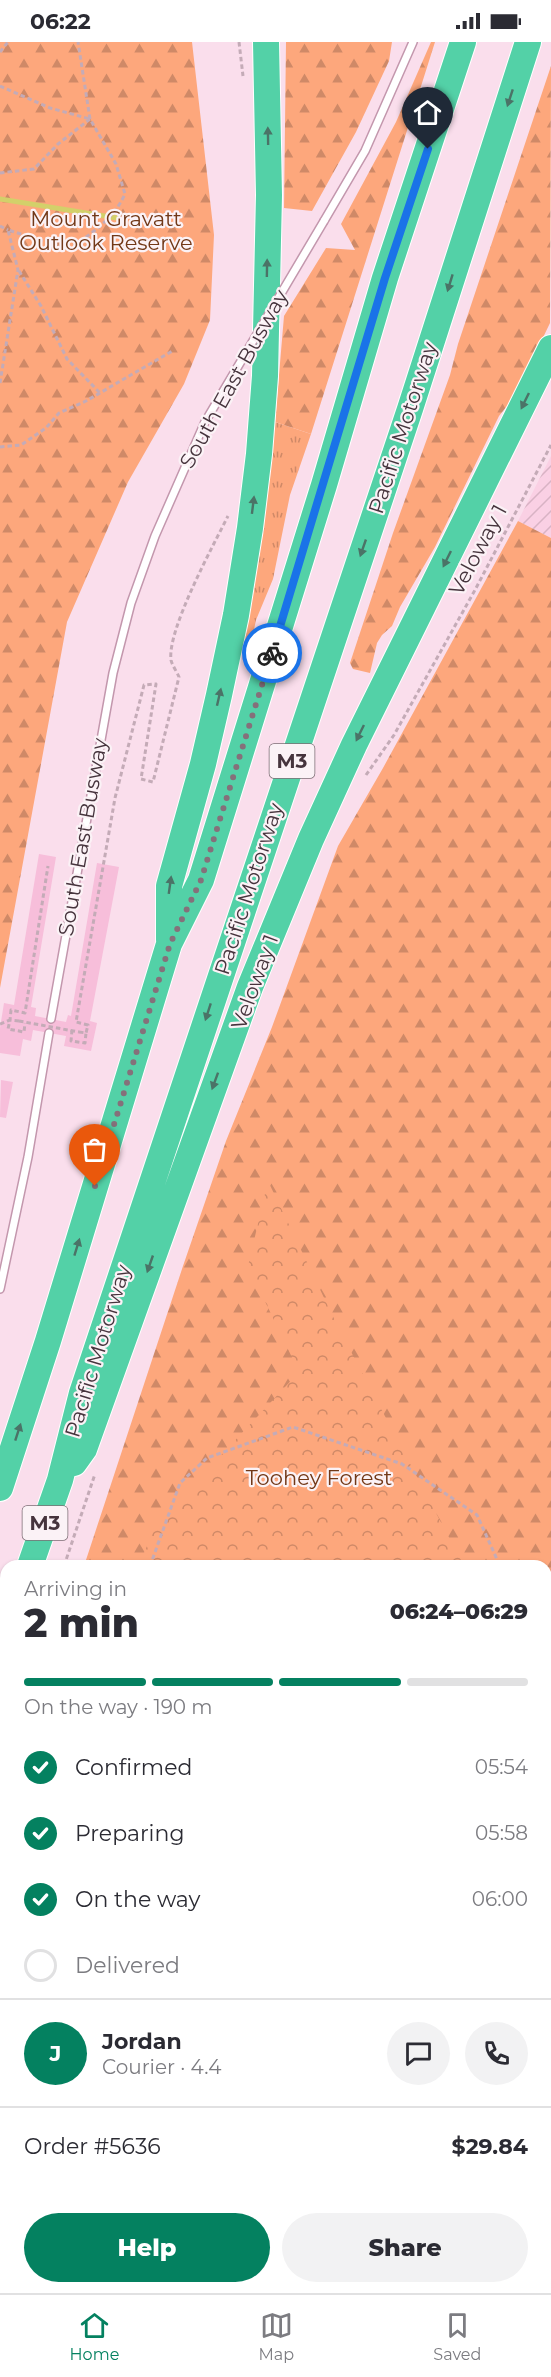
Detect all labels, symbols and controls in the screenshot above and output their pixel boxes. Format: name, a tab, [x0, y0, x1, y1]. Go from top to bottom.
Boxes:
text: 06:22	[30, 8, 91, 35]
pin	[402, 87, 453, 149]
one-way arrow	[504, 89, 514, 107]
icon: home	[411, 96, 444, 129]
one-way arrow	[263, 127, 272, 146]
park label: Mount Gravatt Outlook Reserve	[19, 206, 193, 255]
one-way arrow	[262, 259, 272, 278]
one-way arrow	[445, 274, 454, 292]
street label: South East Busway	[174, 285, 293, 472]
street label: Pacific Motorway	[363, 338, 442, 517]
one-way arrow	[520, 392, 530, 409]
one-way arrow	[248, 495, 258, 514]
street label: Veloway 1	[443, 500, 512, 599]
one-way arrow	[358, 539, 368, 557]
one-way arrow	[442, 550, 451, 567]
courier	[242, 623, 302, 683]
icon: bike	[256, 637, 289, 670]
one-way arrow	[214, 687, 224, 706]
one-way arrow	[355, 725, 365, 742]
street label: South East Busway	[53, 735, 112, 938]
road number: M3	[270, 744, 314, 778]
street label: Pacific Motorway	[209, 799, 288, 978]
one-way arrow	[166, 876, 175, 895]
street label: Veloway 1	[226, 931, 283, 1033]
one-way arrow	[203, 1003, 212, 1021]
one-way arrow	[210, 1072, 220, 1090]
pin	[69, 1124, 120, 1186]
icon: bag	[78, 1133, 111, 1166]
one-way arrow	[73, 1238, 82, 1256]
one-way arrow	[144, 1255, 154, 1273]
street label: Pacific Motorway	[59, 1261, 136, 1440]
one-way arrow	[14, 1423, 23, 1441]
park label: Toohey Forest	[246, 1465, 392, 1490]
road number: M3	[22, 1506, 68, 1540]
text: Arriving in	[24, 1577, 127, 1601]
text: 06:24–06:29	[390, 1598, 528, 1625]
text: 2 min	[24, 1599, 139, 1647]
text: On the way · 190 m	[24, 1695, 213, 1719]
icon: check	[24, 1751, 57, 1784]
text: Confirmed	[75, 1754, 192, 1781]
text: 05:54	[475, 1755, 528, 1779]
icon: check	[24, 1817, 57, 1850]
text: Preparing	[75, 1820, 184, 1847]
text: 05:58	[475, 1821, 528, 1845]
icon: check	[24, 1883, 57, 1916]
text: On the way	[75, 1886, 200, 1913]
text: 06:00	[472, 1887, 528, 1911]
text: Delivered	[75, 1952, 180, 1979]
button: chat	[387, 2022, 450, 2085]
button: phone	[465, 2022, 528, 2085]
text: Jordan	[102, 2028, 182, 2055]
text: J	[50, 2040, 61, 2067]
text: Courier · 4.4	[102, 2055, 221, 2079]
text: Order #5636	[24, 2133, 161, 2160]
text: $29.84	[452, 2133, 528, 2160]
button: Help	[24, 2213, 270, 2282]
button: Share	[282, 2213, 528, 2282]
tab: Home	[70, 2309, 119, 2364]
tab: Map	[259, 2309, 294, 2364]
tab: Saved	[433, 2309, 481, 2364]

